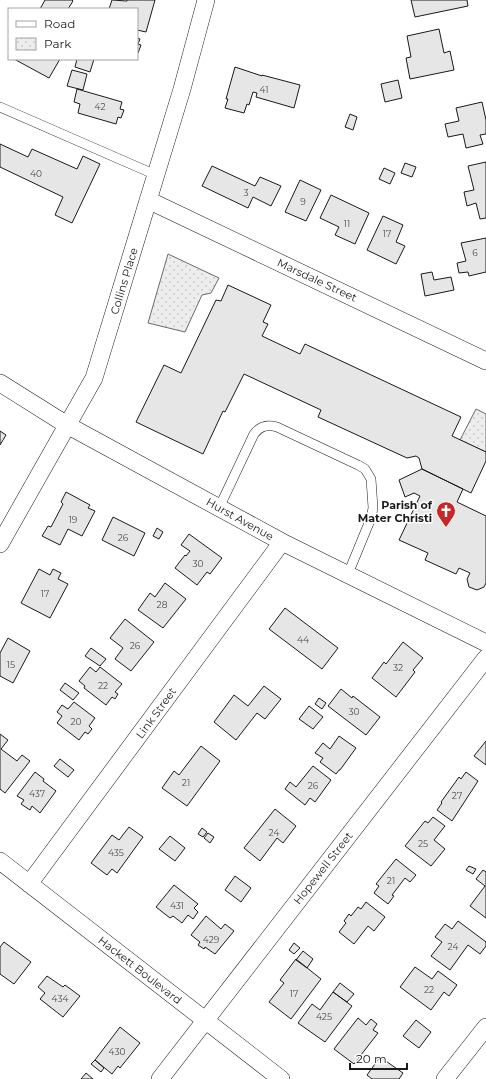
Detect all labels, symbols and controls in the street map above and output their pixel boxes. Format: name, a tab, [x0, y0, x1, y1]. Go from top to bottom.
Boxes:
legend	[8, 8, 138, 60]
text: Road	[44, 16, 75, 31]
text: Park	[44, 36, 72, 51]
house number: 41	[260, 84, 268, 95]
house number: 42	[94, 101, 106, 112]
house number: 40	[30, 168, 42, 179]
house number: 3	[243, 187, 249, 198]
house number: 9	[300, 196, 306, 207]
house number: 11	[344, 218, 350, 229]
house number: 17	[383, 228, 391, 239]
street label: Collins Place	[107, 246, 141, 316]
house number: 6	[472, 247, 478, 258]
street label: Marsdale Street	[275, 255, 360, 305]
street label: Hurst Avenue	[204, 495, 276, 543]
place label: Parish of Mater Christi	[358, 498, 433, 525]
church icon: Parish of Mater Christi	[435, 500, 457, 528]
house number: 19	[69, 514, 78, 525]
house number: 26	[118, 532, 129, 543]
house number: 30	[192, 558, 204, 569]
house number: 17	[41, 588, 49, 599]
house number: 28	[157, 599, 168, 610]
house number: 44	[297, 634, 309, 645]
house number: 26	[130, 640, 141, 651]
house number: 15	[7, 659, 15, 670]
house number: 32	[393, 662, 403, 673]
house number: 22	[98, 680, 108, 691]
street label: Link Street	[133, 684, 179, 741]
house number: 30	[348, 706, 360, 717]
house number: 20	[70, 716, 82, 727]
house number: 21	[182, 777, 190, 788]
house number: 26	[308, 780, 319, 791]
house number: 437	[29, 788, 45, 799]
house number: 27	[452, 790, 462, 801]
house number: 24	[269, 827, 279, 838]
street label: Hopewell Street	[290, 829, 356, 907]
house number: 25	[418, 838, 428, 849]
house number: 435	[108, 847, 124, 858]
house number: 21	[387, 875, 395, 886]
house number: 431	[170, 900, 184, 911]
street label: Hackett Boulevard	[95, 933, 185, 1007]
house number: 429	[203, 934, 220, 945]
house number: 24	[448, 941, 458, 952]
house number: 22	[424, 984, 434, 995]
house number: 17	[290, 988, 298, 999]
house number: 434	[52, 993, 68, 1004]
house number: 425	[316, 1011, 332, 1022]
scale bar	[350, 1045, 407, 1071]
house number: 430	[109, 1046, 125, 1057]
text: 20 m	[356, 1051, 387, 1066]

